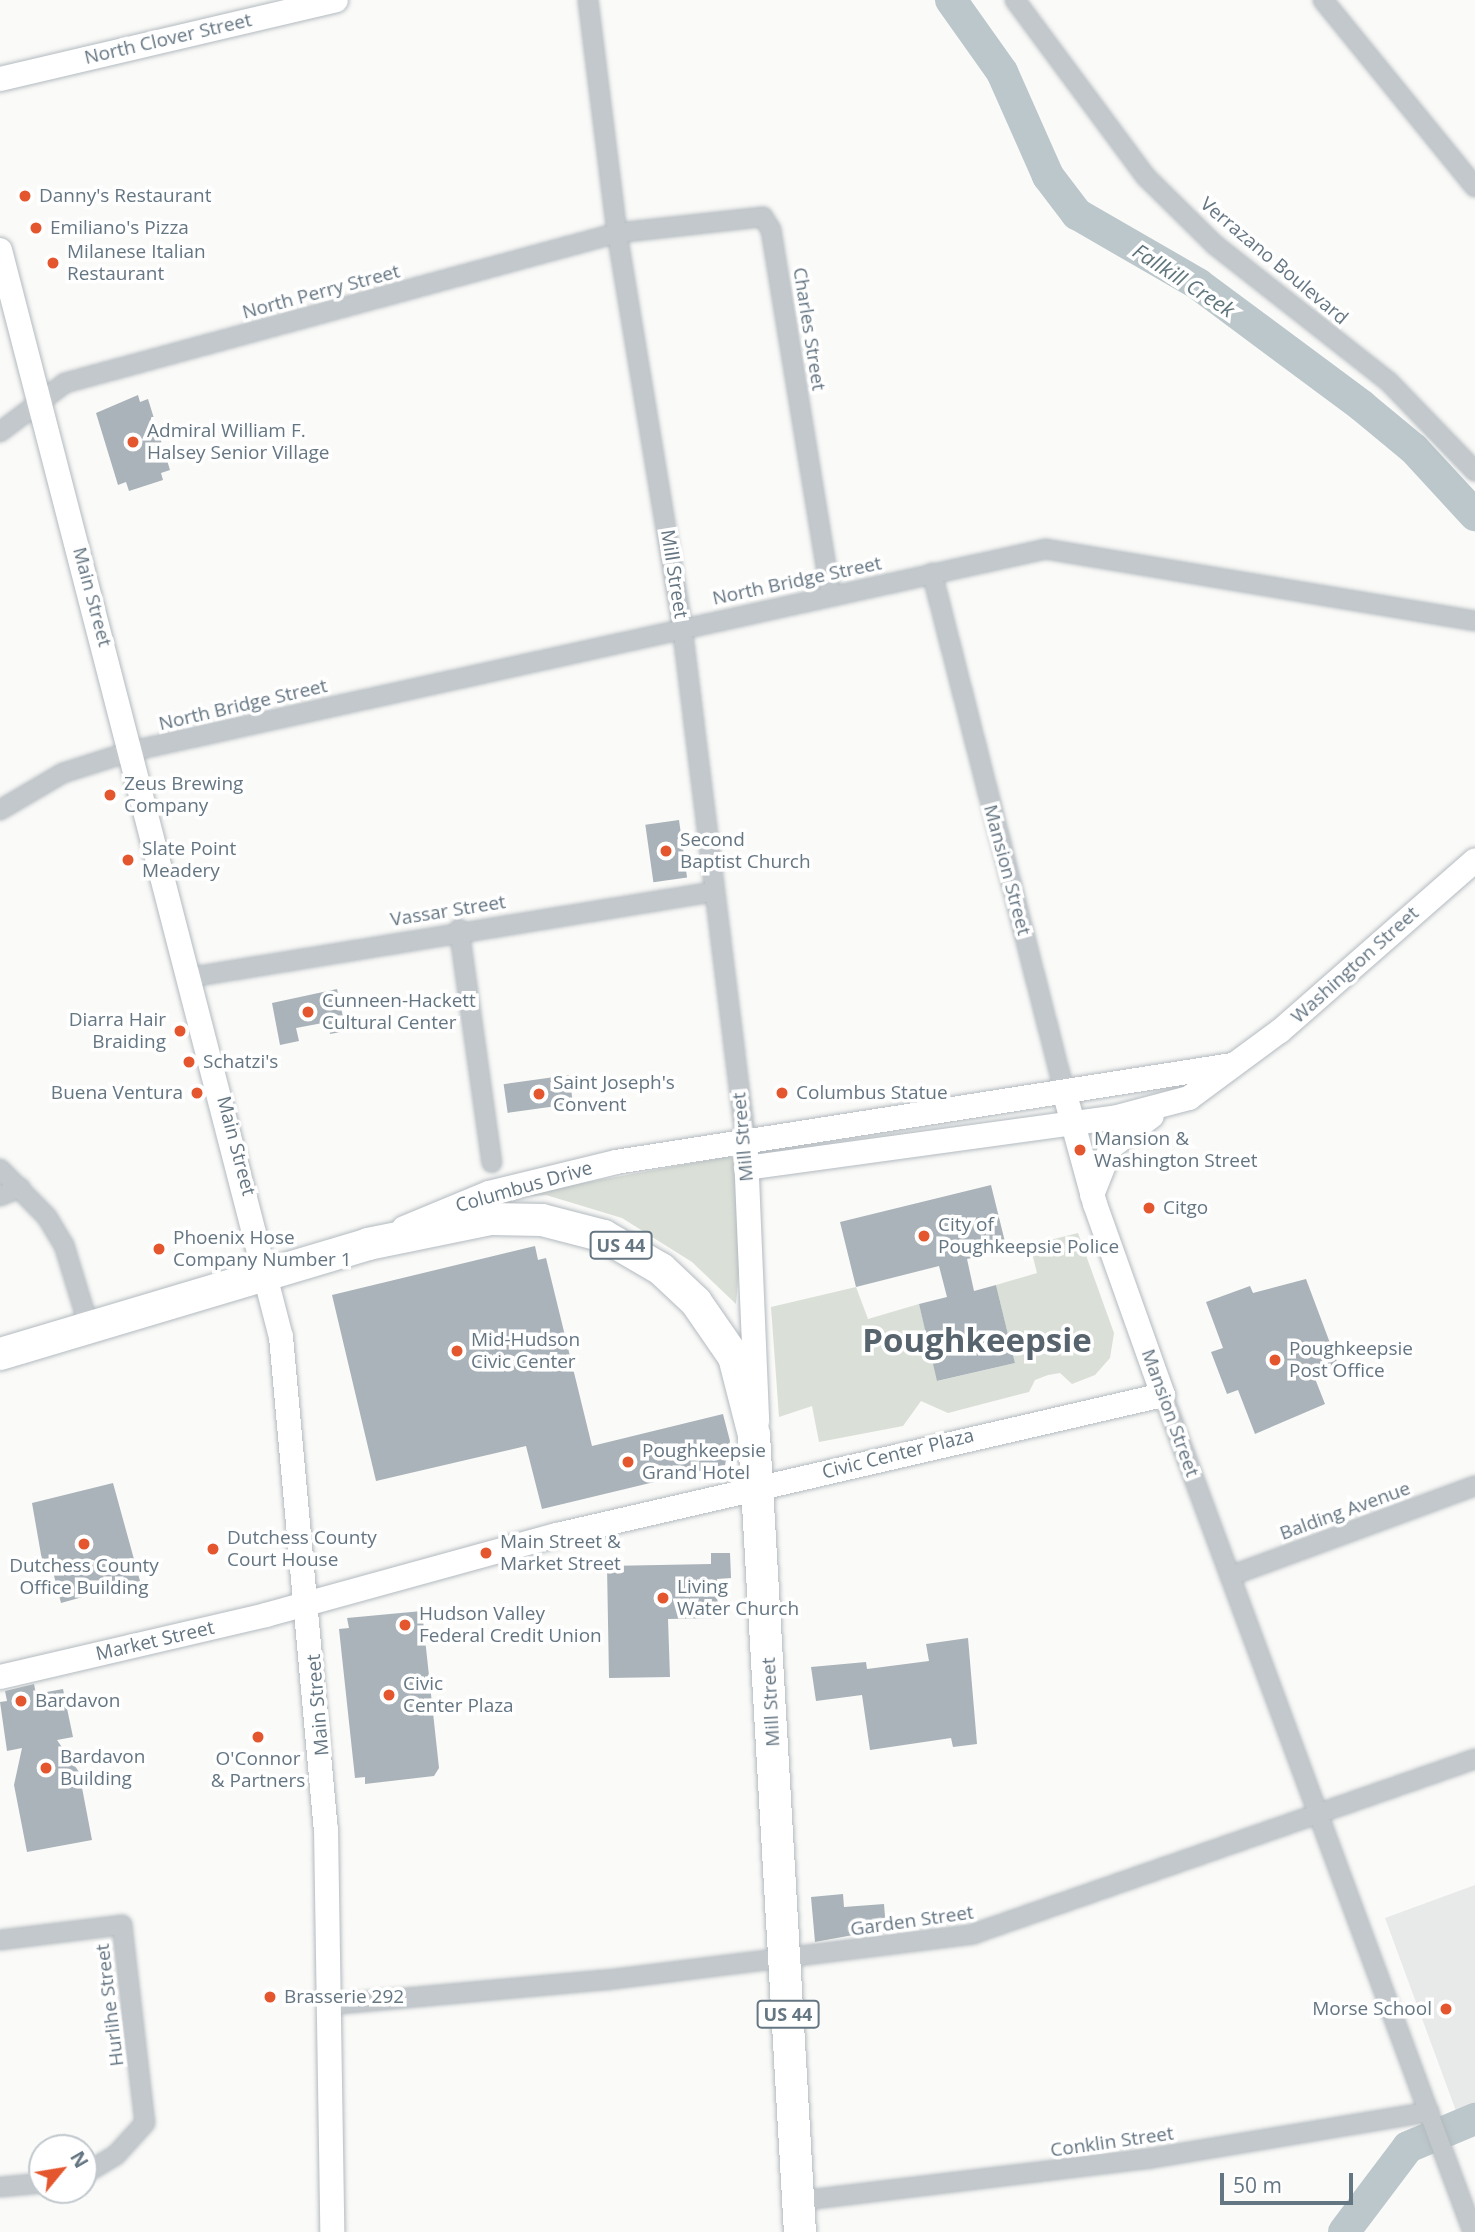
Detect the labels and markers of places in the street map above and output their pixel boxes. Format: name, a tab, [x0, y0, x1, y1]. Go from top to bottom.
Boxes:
place label: Danny's Restaurant	[39, 185, 212, 207]
marker: Danny's Restaurant	[17, 188, 33, 204]
place label: Emiliano's Pizza	[50, 217, 189, 239]
marker: Emiliano's Pizza	[28, 220, 44, 236]
place label: Milanese Italian Restaurant	[67, 241, 206, 285]
marker: Milanese Italian Restaurant	[45, 255, 61, 271]
place label: Admiral William F. Halsey Senior Village	[147, 420, 329, 464]
marker: Admiral William F. Halsey Senior Village	[125, 434, 141, 450]
place label: Zeus Brewing Company	[124, 773, 243, 817]
marker: Zeus Brewing Company	[102, 787, 118, 803]
place label: Second Baptist Church	[680, 829, 811, 873]
place label: Slate Point Meadery	[142, 838, 236, 882]
marker: Second Baptist Church	[658, 843, 674, 859]
marker: Slate Point Meadery	[120, 852, 136, 868]
place label: Cunneen-Hackett Cultural Center	[322, 990, 476, 1034]
marker: Cunneen-Hackett Cultural Center	[300, 1004, 316, 1020]
place label: Diarra Hair Braiding	[69, 1009, 166, 1053]
marker: Diarra Hair Braiding	[172, 1023, 188, 1039]
place label: Schatzi's	[203, 1051, 278, 1073]
marker: Schatzi's	[181, 1054, 197, 1070]
place label: Saint Joseph's Convent	[553, 1072, 675, 1116]
place label: Buena Ventura	[51, 1082, 183, 1104]
place label: Columbus Statue	[796, 1082, 948, 1104]
marker: Buena Ventura	[189, 1085, 205, 1101]
marker: Columbus Statue	[774, 1085, 790, 1101]
marker: Saint Joseph's Convent	[531, 1086, 547, 1102]
place label: Mansion & Washington Street	[1094, 1128, 1257, 1172]
marker: Mansion & Washington Street	[1072, 1142, 1088, 1158]
place label: Citgo	[1163, 1197, 1208, 1219]
marker: Citgo	[1141, 1200, 1157, 1216]
place label: City of Poughkeepsie Police	[938, 1214, 1119, 1258]
place label: Phoenix Hose Company Number 1	[173, 1227, 352, 1271]
marker: City of Poughkeepsie Police	[916, 1228, 932, 1244]
marker: Phoenix Hose Company Number 1	[151, 1241, 167, 1257]
place label: Mid-Hudson Civic Center	[471, 1329, 580, 1373]
place label: Poughkeepsie Post Office	[1289, 1338, 1413, 1382]
marker: Mid-Hudson Civic Center	[449, 1343, 465, 1359]
marker: Poughkeepsie Post Office	[1267, 1352, 1283, 1368]
place label: Poughkeepsie Grand Hotel	[642, 1440, 766, 1484]
marker: Poughkeepsie Grand Hotel	[620, 1454, 636, 1470]
place label: Dutchess County Court House	[227, 1527, 377, 1571]
place label: Main Street & Market Street	[500, 1531, 621, 1575]
marker: Dutchess County Office Building	[76, 1536, 92, 1552]
marker: Dutchess County Court House	[205, 1541, 221, 1557]
marker: Main Street & Market Street	[478, 1545, 494, 1561]
place label: Dutchess County Office Building	[9, 1555, 159, 1599]
place label: Living Water Church	[677, 1576, 799, 1620]
marker: Living Water Church	[655, 1590, 671, 1606]
place label: Hudson Valley Federal Credit Union	[419, 1603, 602, 1647]
marker: Hudson Valley Federal Credit Union	[397, 1617, 413, 1633]
place label: Civic Center Plaza	[403, 1673, 514, 1717]
marker: Civic Center Plaza	[381, 1687, 397, 1703]
place label: Bardavon	[35, 1690, 120, 1712]
marker: Bardavon	[13, 1693, 29, 1709]
marker: O'Connor & Partners	[250, 1729, 266, 1745]
place label: Bardavon Building	[60, 1746, 145, 1790]
place label: O'Connor & Partners	[211, 1748, 305, 1792]
marker: Bardavon Building	[38, 1760, 54, 1776]
place label: Brasserie 292	[284, 1986, 404, 2008]
marker: Brasserie 292	[262, 1989, 278, 2005]
place label: Morse School	[1312, 1998, 1432, 2020]
marker: Morse School	[1438, 2001, 1454, 2017]

